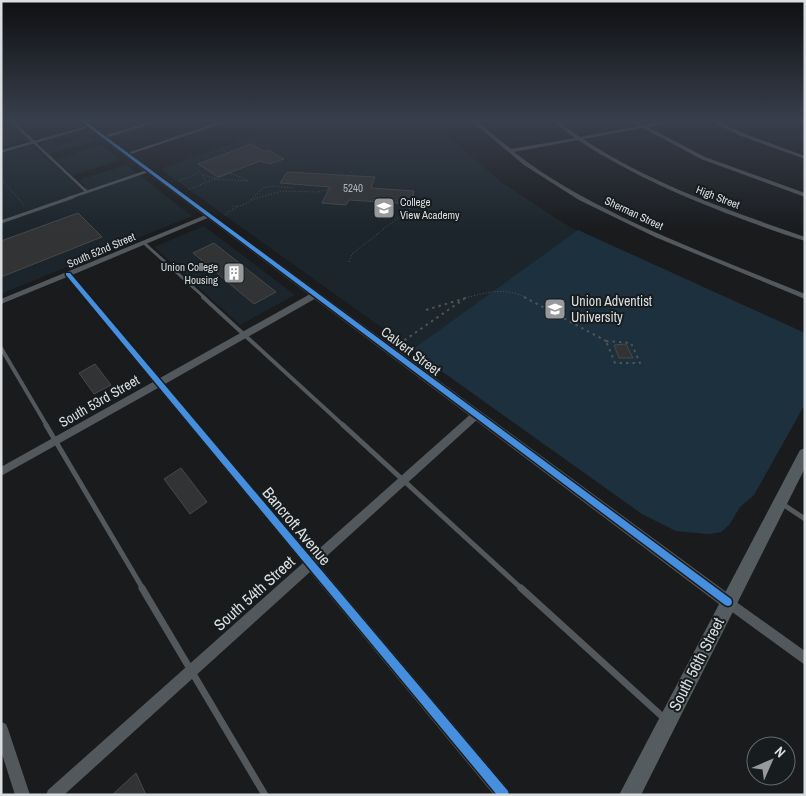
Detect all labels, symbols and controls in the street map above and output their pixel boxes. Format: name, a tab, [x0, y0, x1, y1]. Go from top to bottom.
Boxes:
house number: 5240	[343, 181, 363, 195]
street label: High Street	[694, 182, 742, 212]
street label: Sherman Street	[602, 193, 666, 233]
place label: College View Academy	[400, 195, 460, 222]
school or university icon: College View Academy	[372, 196, 396, 220]
street label: South 52nd Street	[65, 229, 138, 271]
place label: Union College Housing	[161, 260, 218, 287]
building icon: Union College Housing	[222, 261, 246, 285]
place label: Union Adventist University	[571, 292, 652, 326]
school or university icon: Union Adventist University	[543, 297, 567, 321]
street label: Calvert Street	[378, 323, 444, 379]
street label: South 53rd Street	[56, 371, 142, 431]
street label: Bancroft Avenue	[258, 482, 336, 570]
street label: South 54th Street	[209, 550, 300, 635]
street label: South 56th Street	[663, 613, 729, 714]
north arrow	[746, 736, 796, 786]
text: N	[771, 743, 789, 761]

